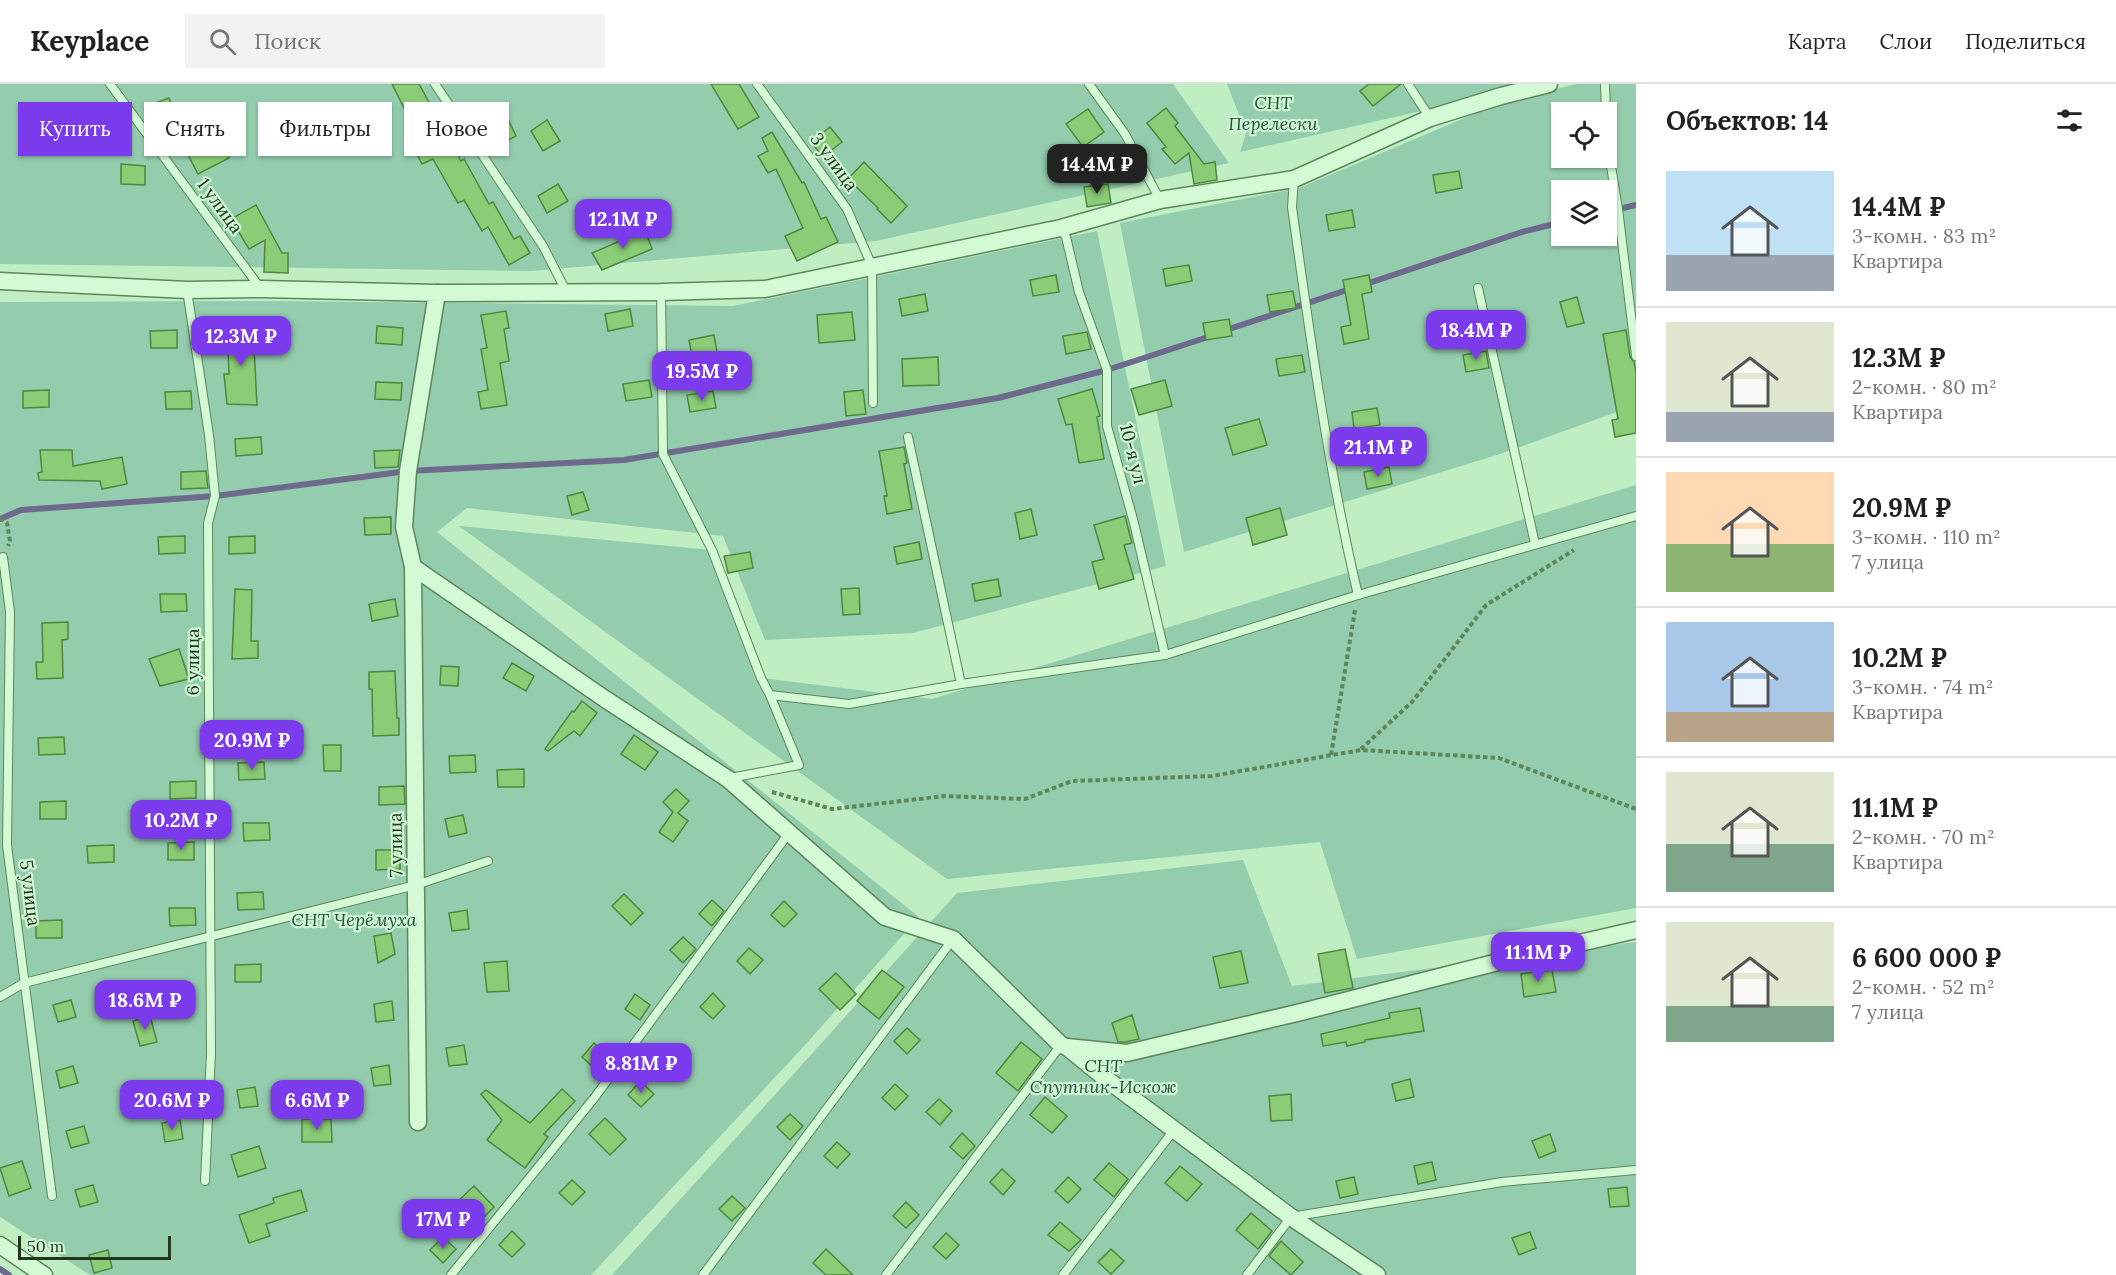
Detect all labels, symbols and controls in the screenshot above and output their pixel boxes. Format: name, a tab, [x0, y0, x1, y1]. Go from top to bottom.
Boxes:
search box	[185, 14, 605, 68]
text: Keyplace	[30, 23, 149, 59]
icon: search	[206, 25, 239, 58]
text: Поиск	[254, 27, 321, 55]
text: Карта	[1788, 28, 1847, 55]
text: Слои	[1880, 28, 1932, 55]
text: Поделиться	[1965, 28, 2086, 55]
park label: СНТ Перелески	[1228, 91, 1318, 135]
chip: Купить	[18, 102, 132, 156]
chip: Снять	[144, 102, 246, 156]
chip: Фильтры	[258, 102, 392, 156]
chip: Новое	[404, 102, 509, 156]
map controls	[1551, 102, 1617, 246]
button: locate	[1551, 102, 1617, 168]
text: Объектов: 14	[1666, 104, 1828, 137]
icon: filters	[2053, 104, 2086, 137]
street label: 3 улица	[806, 128, 863, 195]
pin: 14.4M ₽	[1042, 144, 1152, 195]
text: 14.4M ₽	[1061, 151, 1133, 176]
street label: 1 улица	[193, 173, 248, 238]
button: layers	[1551, 180, 1617, 246]
text: 14.4M ₽	[1852, 190, 1945, 223]
icon: home	[1714, 195, 1786, 267]
pin: 12.1M ₽	[568, 199, 678, 250]
text: 12.1M ₽	[589, 206, 657, 231]
text: 3-комн. · 83 m²	[1852, 223, 1996, 248]
text: Квартира	[1852, 248, 1943, 273]
pin: 18.4M ₽	[1421, 310, 1531, 361]
pin: 12.3M ₽	[186, 316, 296, 367]
text: 18.4M ₽	[1440, 317, 1512, 342]
text: 12.3M ₽	[205, 323, 277, 348]
text: 12.3M ₽	[1852, 341, 1945, 374]
icon: home	[1714, 346, 1786, 418]
pin: 19.5M ₽	[647, 351, 757, 402]
text: 19.5M ₽	[666, 358, 738, 383]
text: 2-комн. · 80 m²	[1852, 374, 1997, 399]
text: Квартира	[1852, 399, 1943, 424]
street label: 10-я ул	[1115, 421, 1152, 486]
pin: 21.1M ₽	[1323, 427, 1433, 478]
text: 21.1M ₽	[1344, 434, 1412, 459]
text: 20.9M ₽	[1852, 491, 1951, 524]
icon: home	[1714, 496, 1786, 568]
text: 3-комн. · 110 m²	[1852, 524, 2001, 549]
text: 7 улица	[1852, 549, 1924, 574]
street label: 6 улица	[181, 629, 204, 695]
text: 10.2M ₽	[1852, 641, 1947, 674]
icon: home	[1714, 646, 1786, 718]
text: 3-комн. · 74 m²	[1852, 674, 1993, 699]
text: Квартира	[1852, 699, 1943, 724]
pin: 20.9M ₽	[197, 720, 307, 771]
text: 20.9M ₽	[214, 727, 290, 752]
text: 11.1M ₽	[1852, 791, 1938, 824]
icon: home	[1714, 796, 1786, 868]
pin: 10.2M ₽	[126, 800, 236, 851]
text: 10.2M ₽	[145, 807, 217, 832]
street label: 7 улица	[383, 812, 408, 878]
text: 2-комн. · 70 m²	[1852, 824, 1995, 849]
text: Квартира	[1852, 849, 1943, 874]
street label: 5 улица	[15, 859, 46, 927]
park label: СНТ Черёмуха	[291, 908, 417, 931]
pin: 11.1M ₽	[1483, 932, 1593, 983]
text: 11.1M ₽	[1505, 939, 1571, 964]
text: 6 600 000 ₽	[1852, 941, 2001, 974]
icon: home	[1714, 946, 1786, 1018]
text: 2-комн. · 52 m²	[1852, 974, 1995, 999]
pin: 18.6M ₽	[90, 980, 200, 1031]
text: 18.6M ₽	[109, 987, 181, 1012]
text: 7 улица	[1852, 999, 1924, 1024]
pin: 8.81M ₽	[586, 1043, 696, 1094]
text: 8.81M ₽	[605, 1050, 677, 1075]
park label: СНТ Спутник-Искож	[1030, 1054, 1176, 1098]
pin: 20.6M ₽	[117, 1080, 227, 1131]
pin: 6.6M ₽	[268, 1080, 366, 1131]
text: 20.6M ₽	[134, 1087, 210, 1112]
text: 6.6M ₽	[285, 1087, 349, 1112]
pin: 17M ₽	[401, 1199, 485, 1250]
text: 17M ₽	[416, 1206, 470, 1231]
scale bar	[18, 1233, 171, 1260]
text: 50 m	[27, 1236, 64, 1256]

